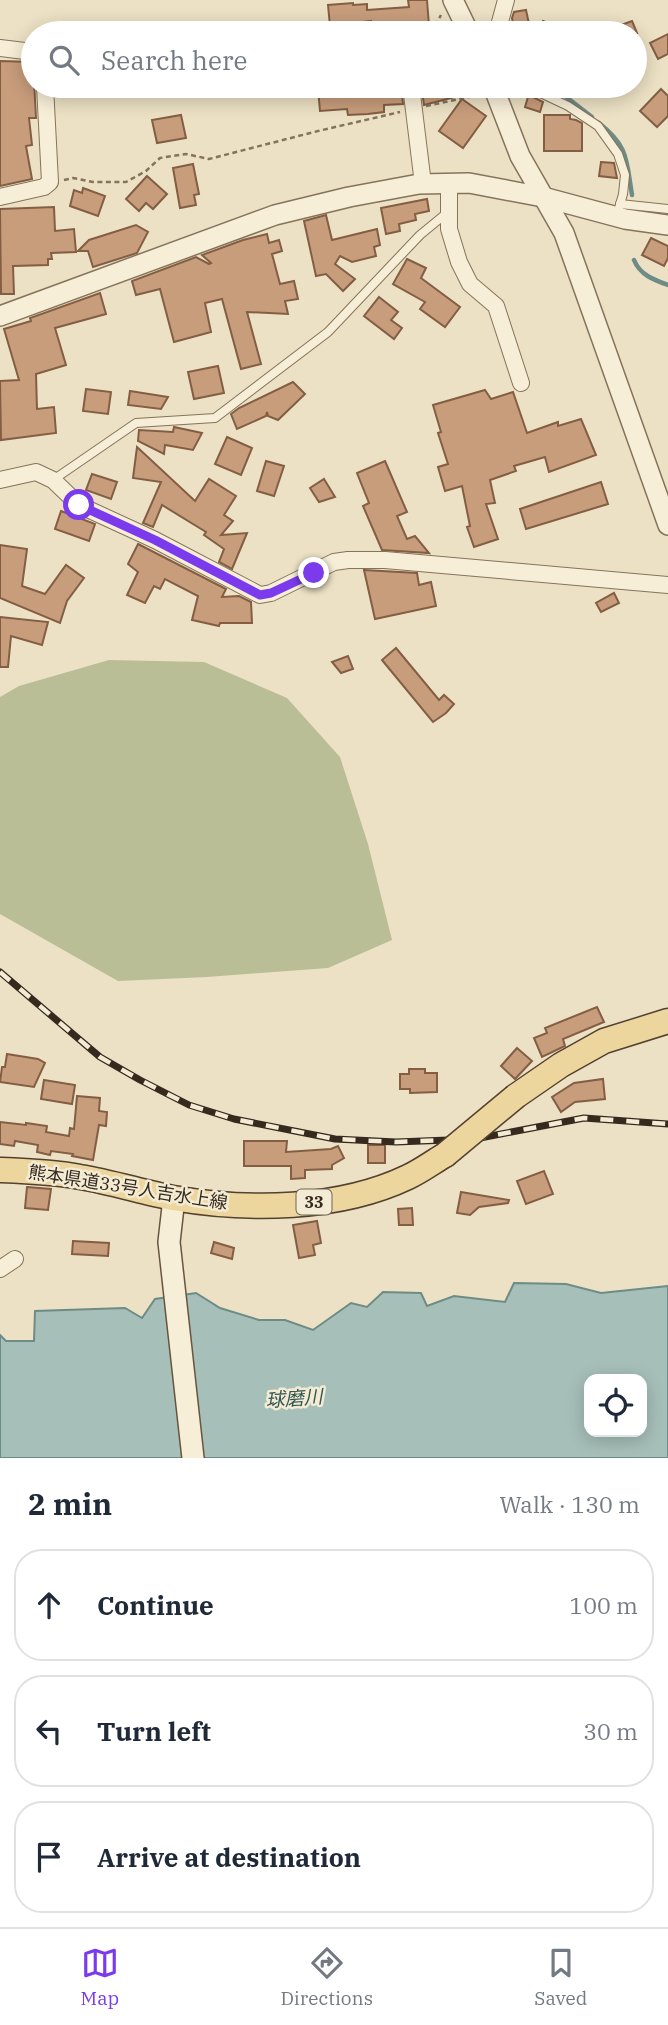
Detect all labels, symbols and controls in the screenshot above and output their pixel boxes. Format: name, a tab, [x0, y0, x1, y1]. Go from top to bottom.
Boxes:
search box	[21, 21, 647, 98]
icon: search	[45, 41, 83, 79]
text: Search here	[101, 43, 247, 77]
route start	[63, 489, 94, 520]
route end	[298, 557, 329, 588]
street label: 熊本県道33号人吉水上線	[27, 1160, 229, 1214]
road number: 33	[296, 1190, 332, 1214]
map controls	[584, 1374, 647, 1437]
button: locate	[584, 1374, 647, 1437]
water label: 球磨川	[265, 1384, 325, 1412]
text: 2 min	[28, 1484, 112, 1523]
text: Walk · 130 m	[499, 1489, 640, 1519]
icon: ahead	[30, 1586, 68, 1624]
text: Continue	[97, 1588, 214, 1622]
text: 100 m	[569, 1590, 638, 1620]
icon: left	[30, 1712, 68, 1750]
text: Turn left	[97, 1714, 211, 1748]
text: 30 m	[583, 1716, 638, 1746]
icon: arrive	[30, 1838, 68, 1876]
text: Arrive at destination	[97, 1840, 361, 1874]
tab: Map	[81, 1944, 119, 2010]
tab: Directions	[280, 1944, 373, 2010]
tab: Saved	[534, 1944, 587, 2010]

